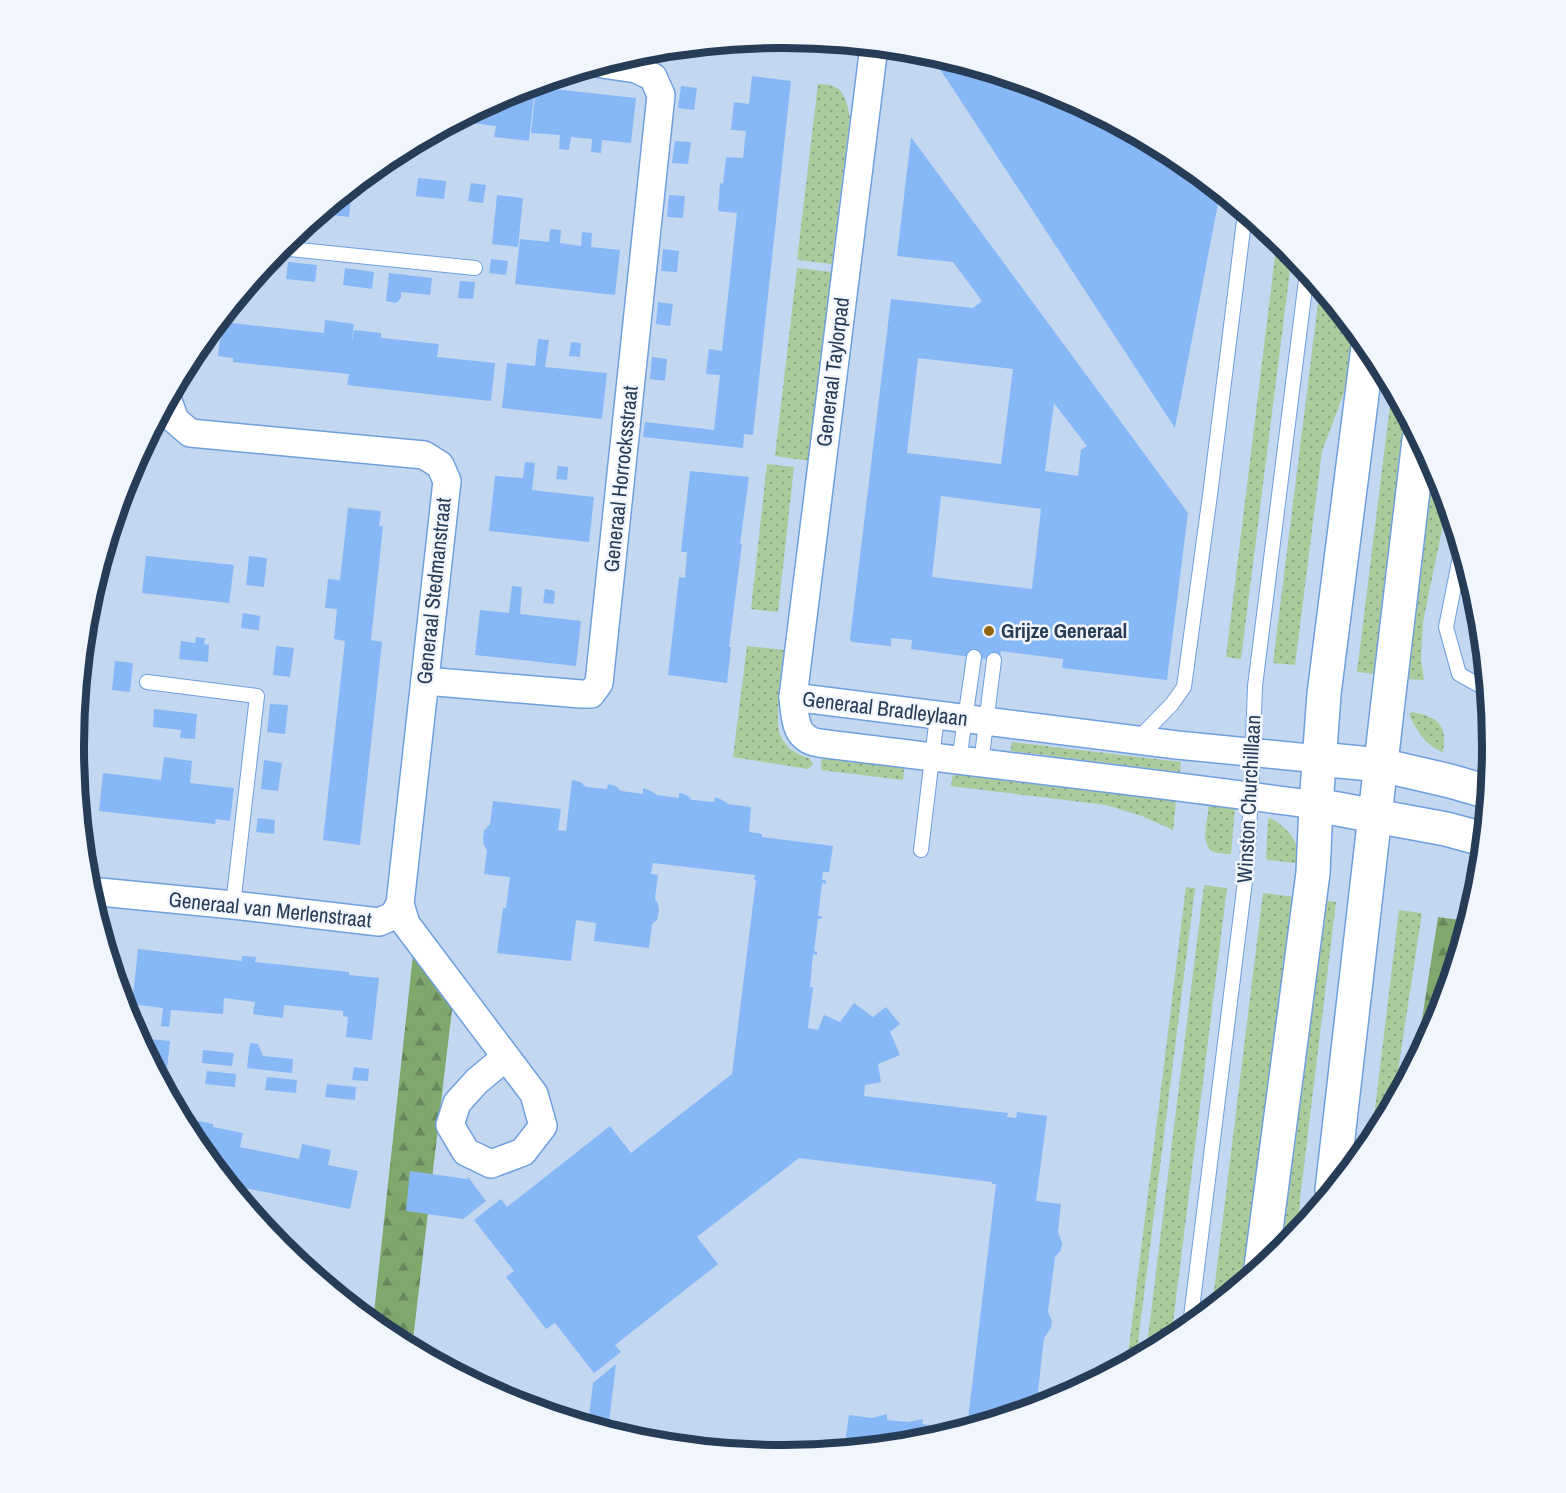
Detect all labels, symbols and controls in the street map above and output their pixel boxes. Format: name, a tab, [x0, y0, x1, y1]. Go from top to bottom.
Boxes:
street label: Generaal Taylorpad	[809, 296, 856, 448]
street label: Generaal Horrocksstraat	[596, 384, 645, 574]
street label: Generaal Stedmanstraat	[409, 496, 458, 686]
place label: Grijze Generaal	[1001, 616, 1127, 645]
marker: Grijze Generaal	[982, 624, 996, 638]
street label: Generaal Bradleylaan	[801, 684, 969, 733]
street label: Winston Churchilllaan	[1230, 714, 1267, 884]
street label: Generaal van Merlenstraat	[167, 884, 373, 935]

